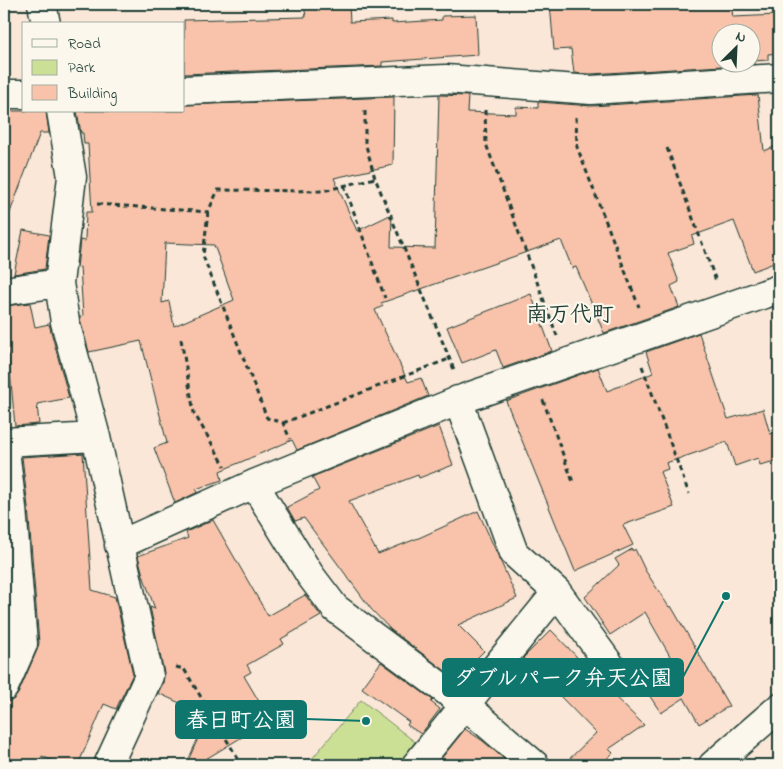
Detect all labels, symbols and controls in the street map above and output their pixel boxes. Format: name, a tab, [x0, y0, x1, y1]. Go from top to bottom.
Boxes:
legend	[22, 22, 185, 112]
north arrow	[710, 22, 760, 72]
text: N	[732, 26, 749, 49]
text: Road	[68, 33, 101, 55]
text: Park	[68, 57, 96, 79]
text: Building	[67, 83, 117, 106]
district label: 南万代町	[526, 300, 614, 332]
callout: ダブルパーク弁天公園	[443, 659, 683, 696]
text: ダブルパーク弁天公園	[454, 664, 672, 696]
callout: 春日町公園	[176, 701, 306, 738]
text: 春日町公園	[186, 706, 296, 738]

